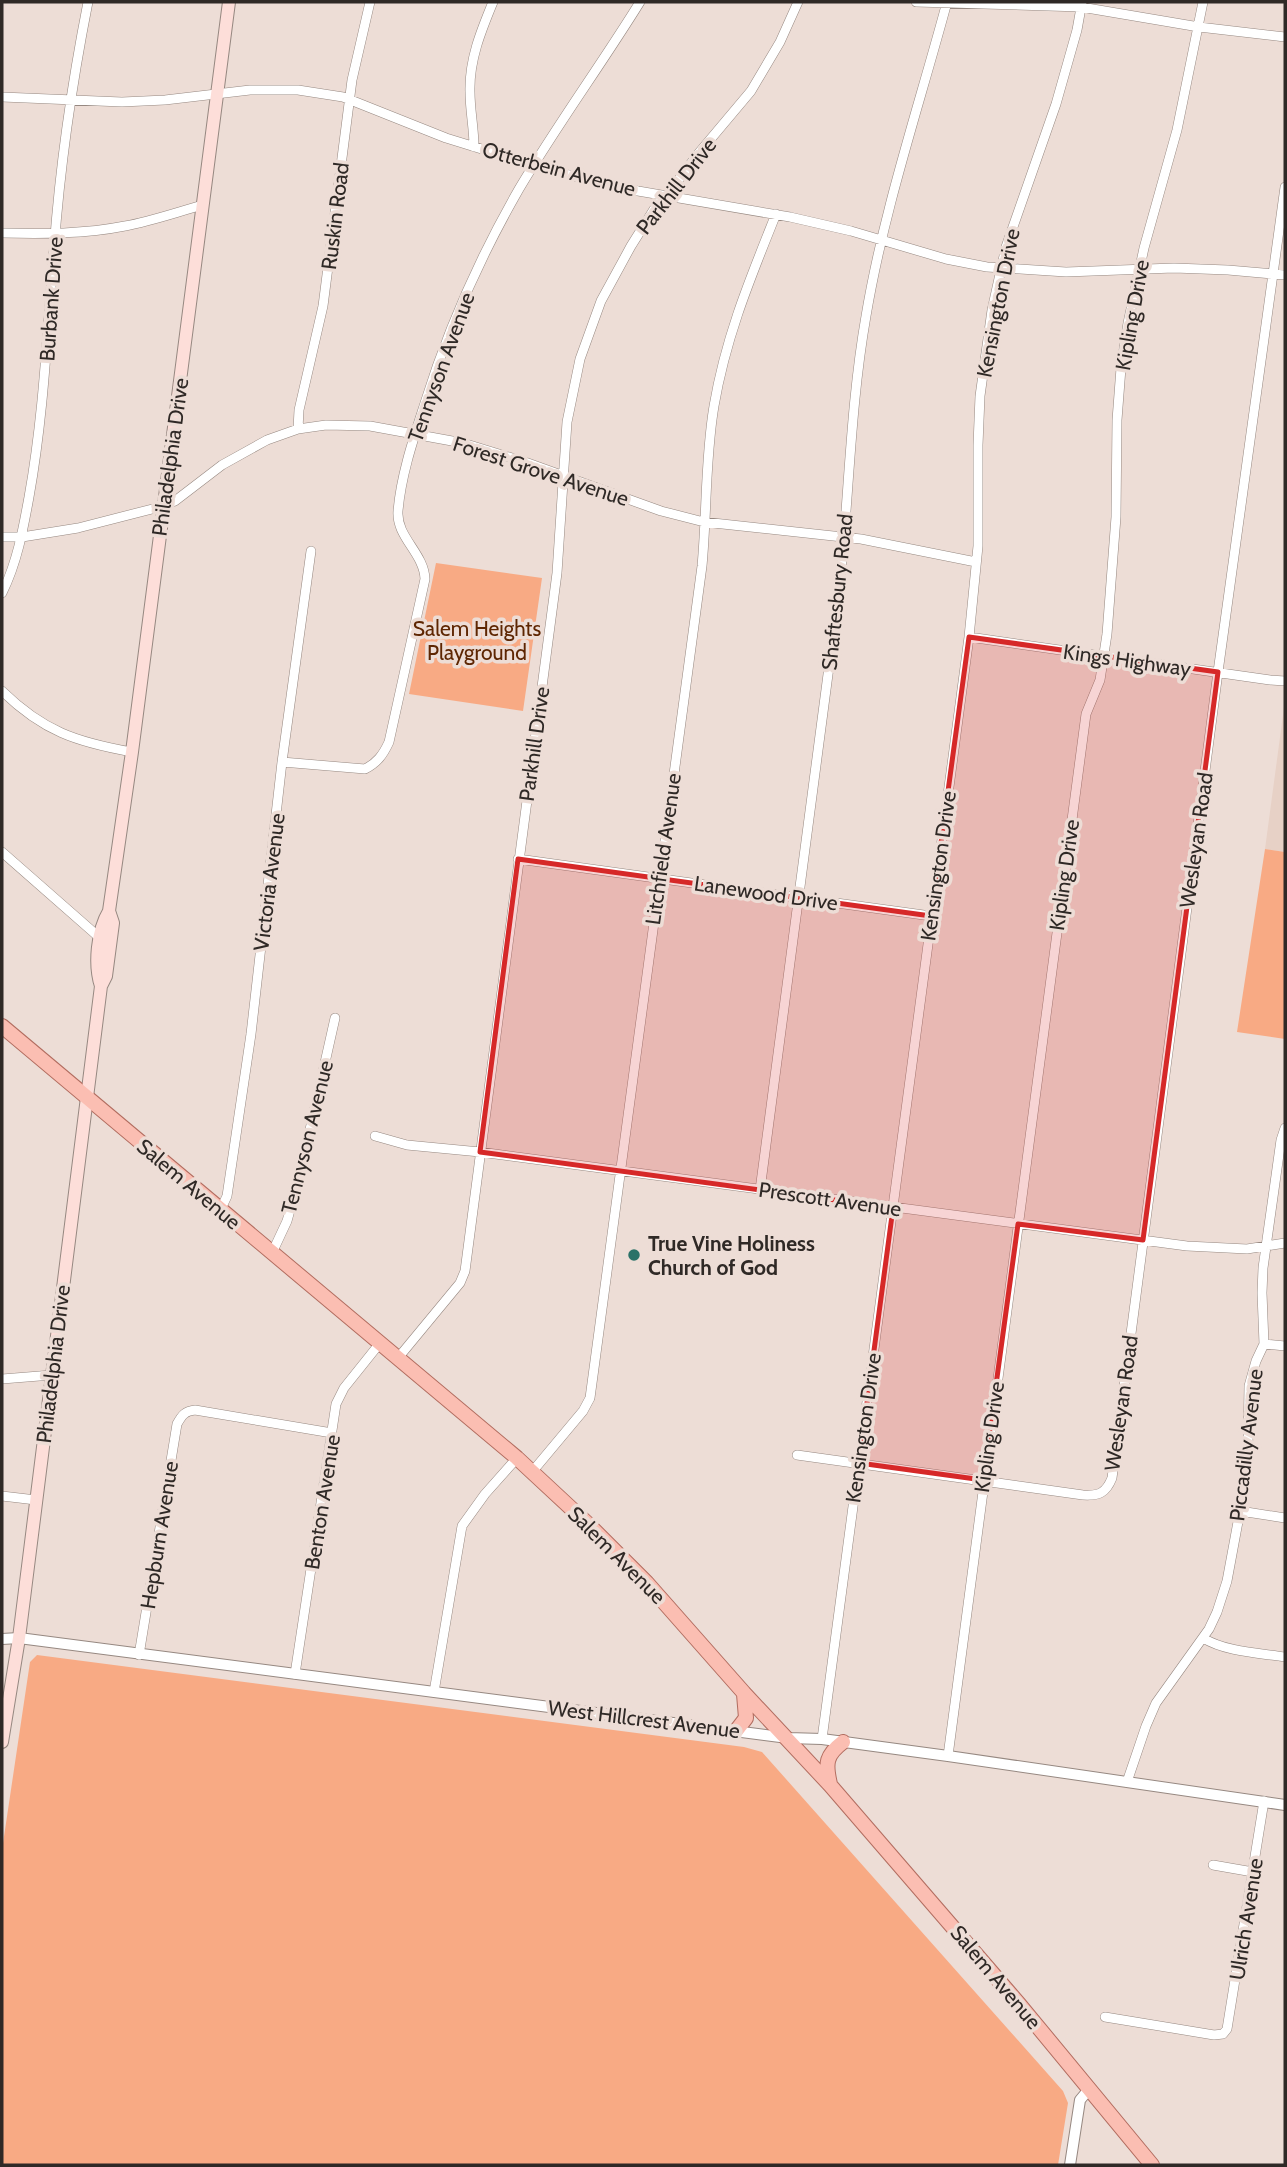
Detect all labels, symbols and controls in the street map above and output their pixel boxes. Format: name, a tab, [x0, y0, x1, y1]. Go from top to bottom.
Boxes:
street label: Parkhill Drive	[631, 133, 722, 239]
street label: Otterbein Avenue	[480, 137, 639, 202]
street label: Ruskin Road	[316, 161, 354, 271]
street label: Kensington Drive	[971, 226, 1025, 380]
street label: Burbank Drive	[34, 236, 68, 362]
street label: Kipling Drive	[1110, 257, 1154, 372]
street label: Tennyson Avenue	[402, 289, 480, 445]
street label: Philadelphia Drive	[147, 376, 194, 538]
street label: Forest Grove Avenue	[450, 431, 632, 511]
street label: Shaftesbury Road	[816, 513, 858, 671]
park label: Salem Heights Playground	[413, 616, 541, 665]
street label: Kings Highway	[1062, 639, 1193, 681]
street label: Parkhill Drive	[514, 685, 554, 803]
street label: Litchfield Avenue	[640, 771, 686, 926]
street label: Wesleyan Road	[1174, 771, 1218, 909]
street label: Kensington Drive	[915, 789, 961, 943]
street label: Victoria Avenue	[248, 811, 290, 952]
street label: Kipling Drive	[1044, 818, 1084, 932]
street label: Lanewood Drive	[693, 871, 840, 915]
street label: Tennyson Avenue	[276, 1057, 338, 1216]
street label: Salem Avenue	[132, 1133, 246, 1235]
street label: Prescott Avenue	[757, 1177, 903, 1221]
place label: True Vine Holiness Church of God	[648, 1231, 815, 1280]
marker: True Vine Holiness Church of God	[626, 1247, 642, 1263]
street label: Philadelphia Drive	[31, 1283, 75, 1445]
street label: Wesleyan Road	[1099, 1334, 1143, 1472]
street label: Kensington Drive	[840, 1351, 886, 1505]
street label: Piccadilly Avenue	[1224, 1367, 1268, 1523]
street label: Kipling Drive	[969, 1380, 1009, 1494]
street label: Benton Avenue	[299, 1432, 345, 1571]
street label: Hepburn Avenue	[135, 1459, 183, 1611]
street label: Salem Avenue	[563, 1501, 671, 1609]
street label: West Hillcrest Avenue	[547, 1695, 742, 1743]
street label: Ulrich Avenue	[1224, 1856, 1268, 1982]
street label: Salem Avenue	[945, 1920, 1047, 2034]

